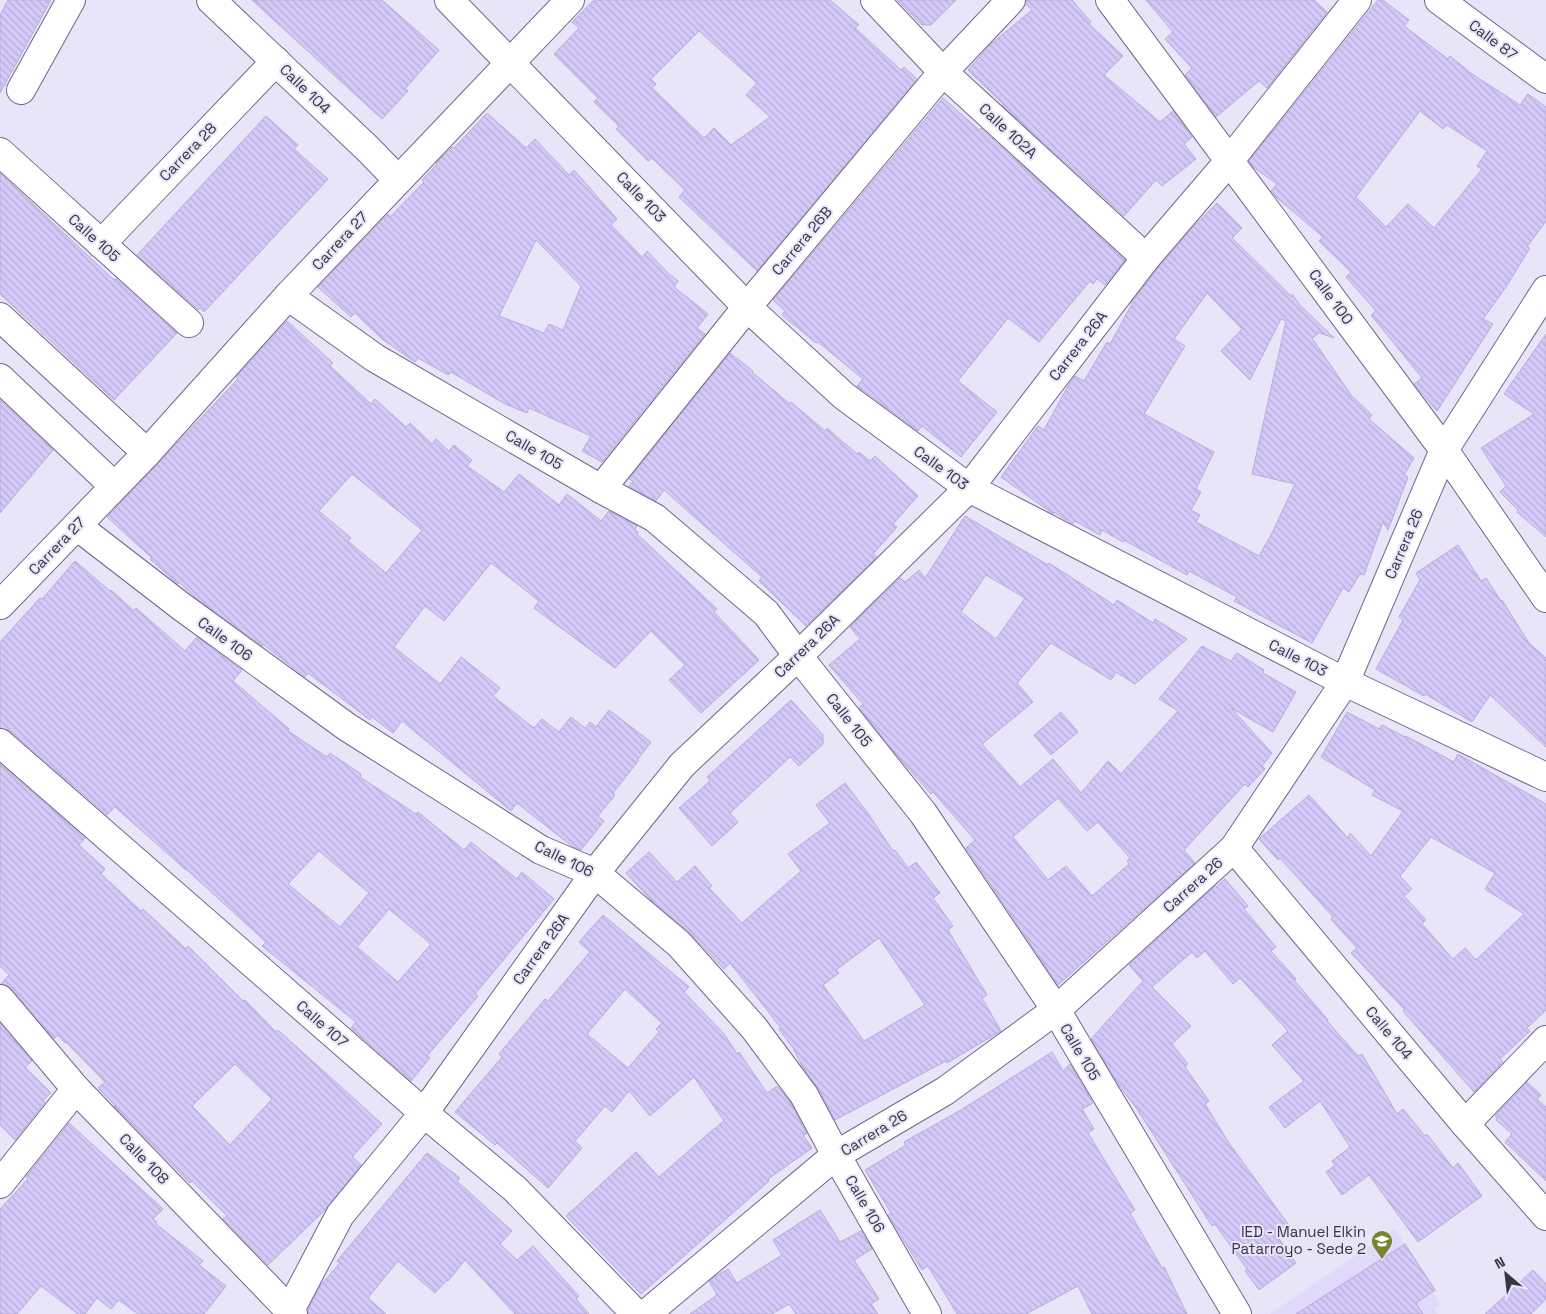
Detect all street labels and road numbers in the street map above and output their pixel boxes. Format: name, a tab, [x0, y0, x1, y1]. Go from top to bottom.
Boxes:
street label: Calle 87	[1465, 15, 1521, 64]
street label: Calle 104	[276, 60, 335, 118]
street label: Calle 102A	[975, 99, 1042, 163]
street label: Carrera 28	[155, 118, 220, 185]
street label: Calle 103	[613, 167, 670, 226]
street label: Carrera 26B	[767, 202, 836, 279]
street label: Carrera 27	[308, 207, 372, 274]
street label: Calle 105	[64, 209, 124, 266]
street label: Calle 100	[1305, 265, 1358, 328]
street label: Carrera 26A	[1044, 306, 1111, 385]
street label: Calle 105	[502, 426, 566, 474]
street label: Calle 103	[910, 441, 972, 494]
street label: Carrera 26	[1380, 506, 1427, 582]
street label: Carrera 27	[24, 513, 89, 579]
street label: Carrera 26A	[770, 609, 844, 682]
street label: Calle 106	[194, 612, 257, 665]
street label: Calle 103	[1266, 635, 1331, 680]
street label: Calle 105	[822, 689, 876, 750]
street label: Calle 106	[532, 836, 597, 881]
street label: Carrera 26	[1159, 853, 1227, 917]
street label: Carrera 26A	[508, 909, 573, 988]
street label: Calle 107	[293, 996, 352, 1051]
street label: Calle 104	[1362, 1002, 1417, 1063]
street label: Calle 105	[1056, 1020, 1105, 1084]
street label: Carrera 26	[837, 1105, 910, 1160]
street label: Calle 108	[115, 1129, 173, 1188]
street label: Calle 106	[841, 1172, 890, 1236]

